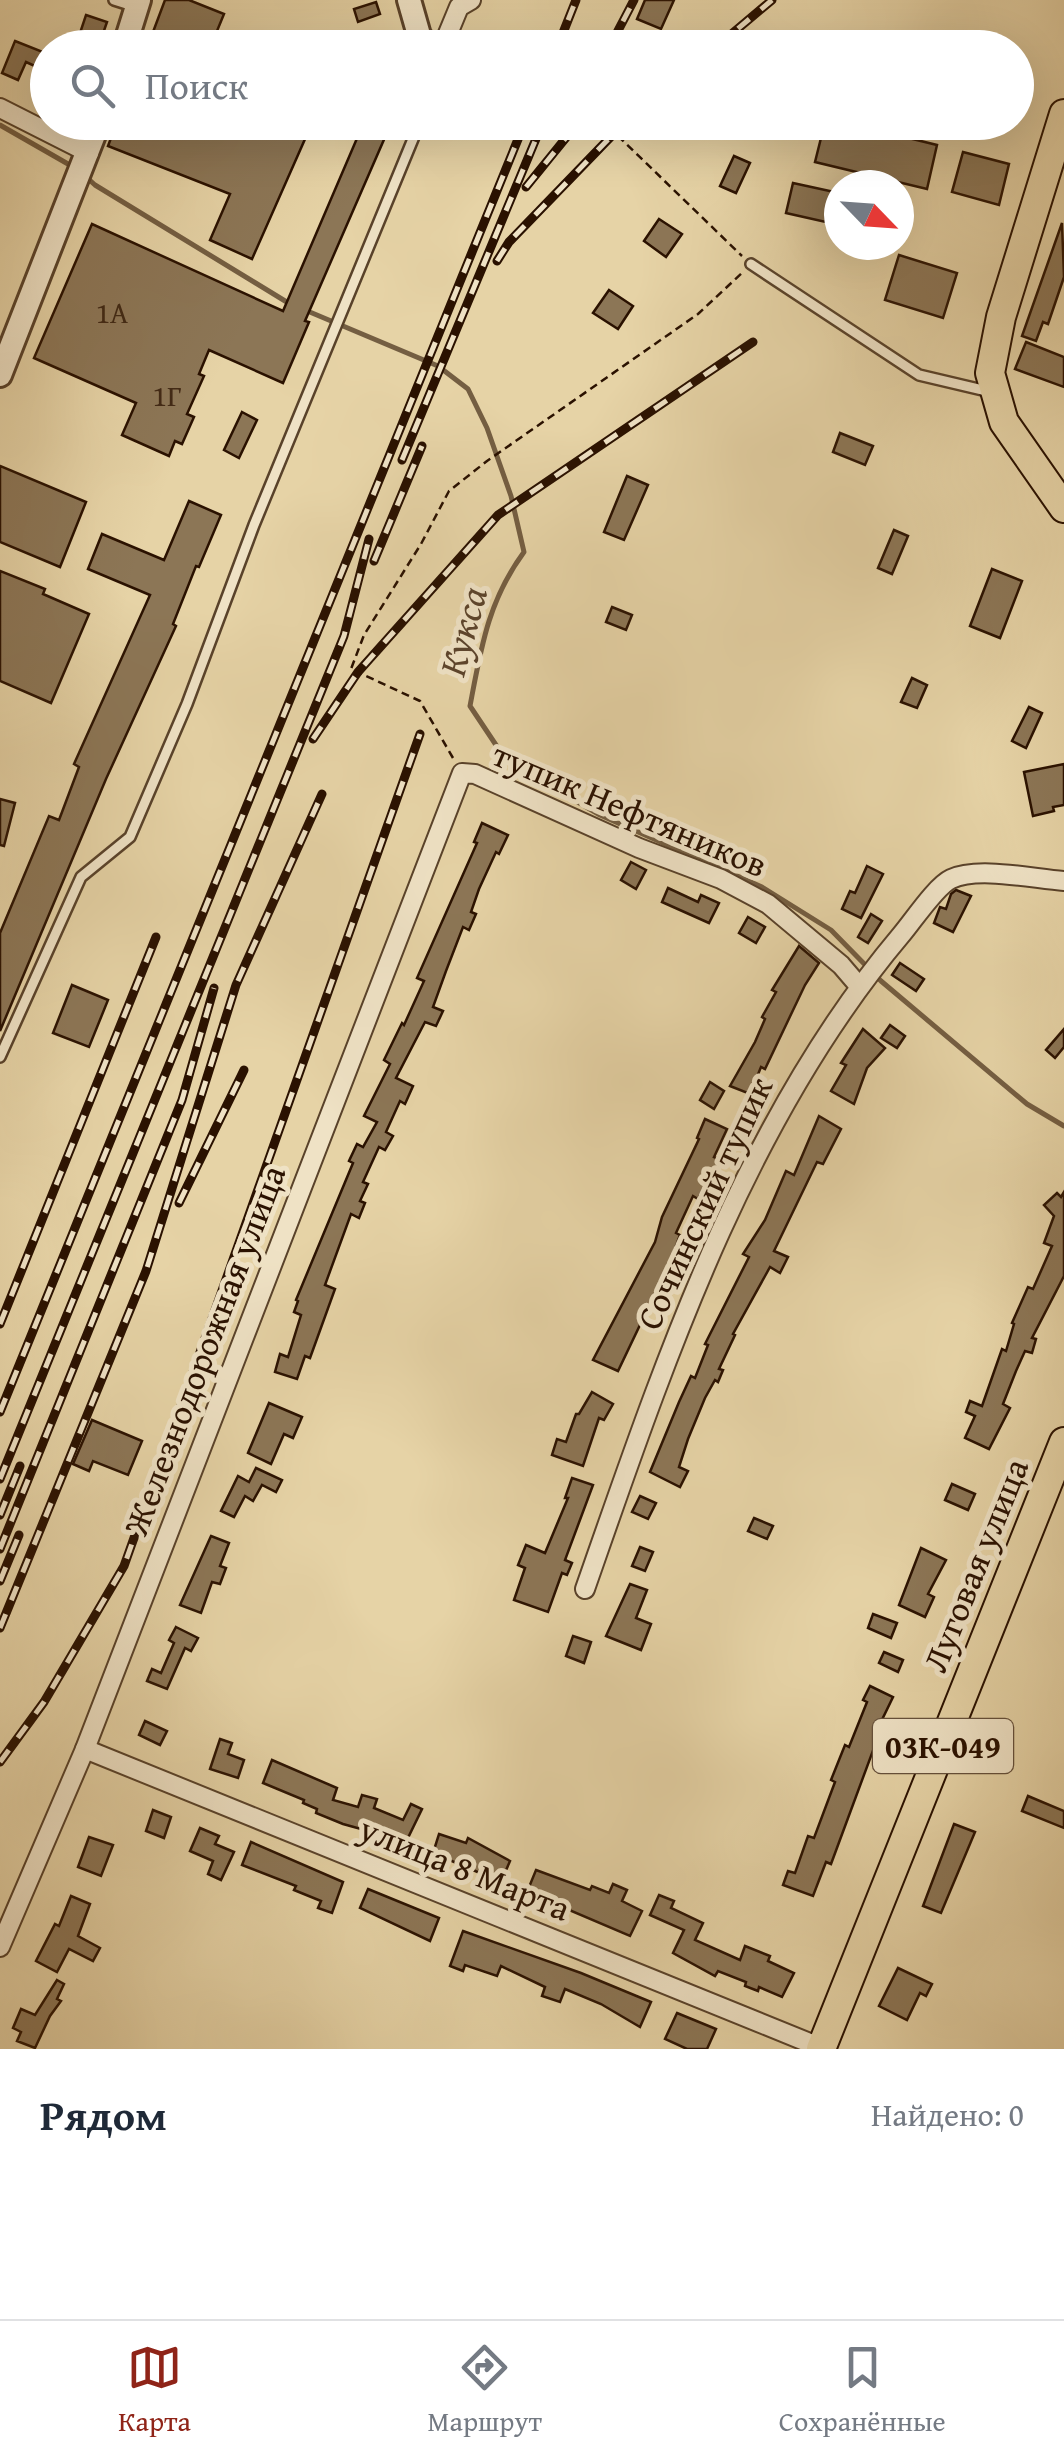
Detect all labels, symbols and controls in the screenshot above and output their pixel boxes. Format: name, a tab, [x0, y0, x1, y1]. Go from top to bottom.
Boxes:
search box	[30, 30, 1034, 140]
text: Поиск	[145, 57, 248, 113]
icon: search	[65, 58, 120, 113]
north arrow	[824, 170, 914, 260]
house number: 1А	[96, 290, 128, 334]
house number: 1Г	[153, 373, 182, 417]
water label: Кукса	[423, 580, 501, 682]
street label: тупик Нефтяников	[485, 728, 775, 890]
street label: Сочинский тупик	[623, 1068, 785, 1338]
street label: Железнодорожная улица	[109, 1157, 298, 1543]
street label: Луговая улица	[909, 1450, 1041, 1679]
road number: 03К-049	[873, 1719, 1013, 1773]
street label: улица 8 Марта	[351, 1802, 578, 1934]
text: Рядом	[40, 2084, 167, 2145]
text: Найдено: 0	[871, 2091, 1024, 2138]
tab: Карта	[118, 2340, 191, 2441]
tab: Маршрут	[428, 2340, 542, 2441]
tab: Сохранённые	[779, 2340, 946, 2441]

